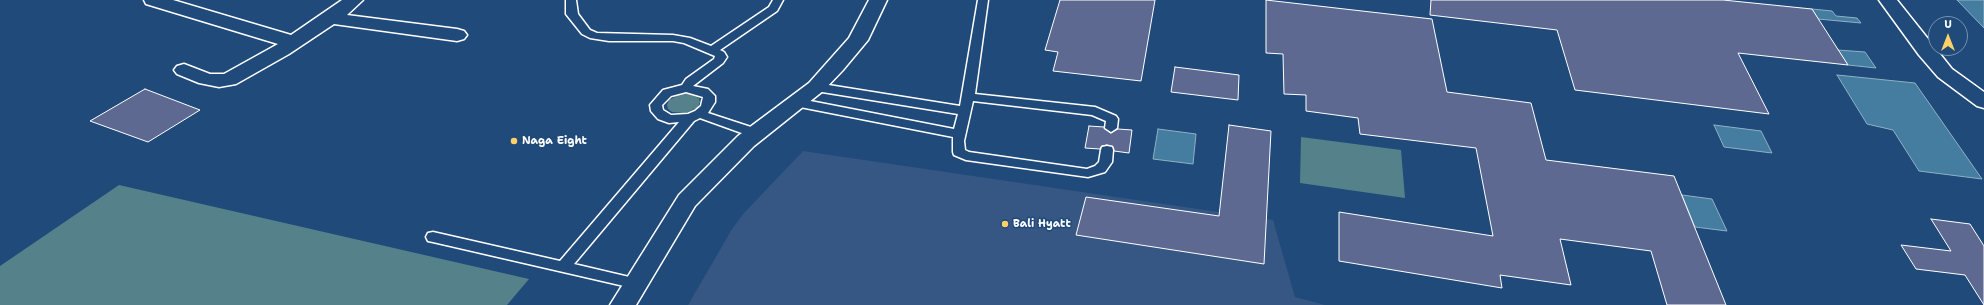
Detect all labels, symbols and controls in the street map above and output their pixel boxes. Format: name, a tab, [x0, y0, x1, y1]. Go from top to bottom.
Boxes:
north arrow	[1928, 16, 1968, 56]
text: U	[1944, 17, 1952, 32]
place label: Naga Eight	[522, 134, 587, 148]
marker: Naga Eight	[509, 136, 519, 146]
place label: Bali Hyatt	[1013, 217, 1071, 231]
marker: Bali Hyatt	[1000, 219, 1010, 229]

